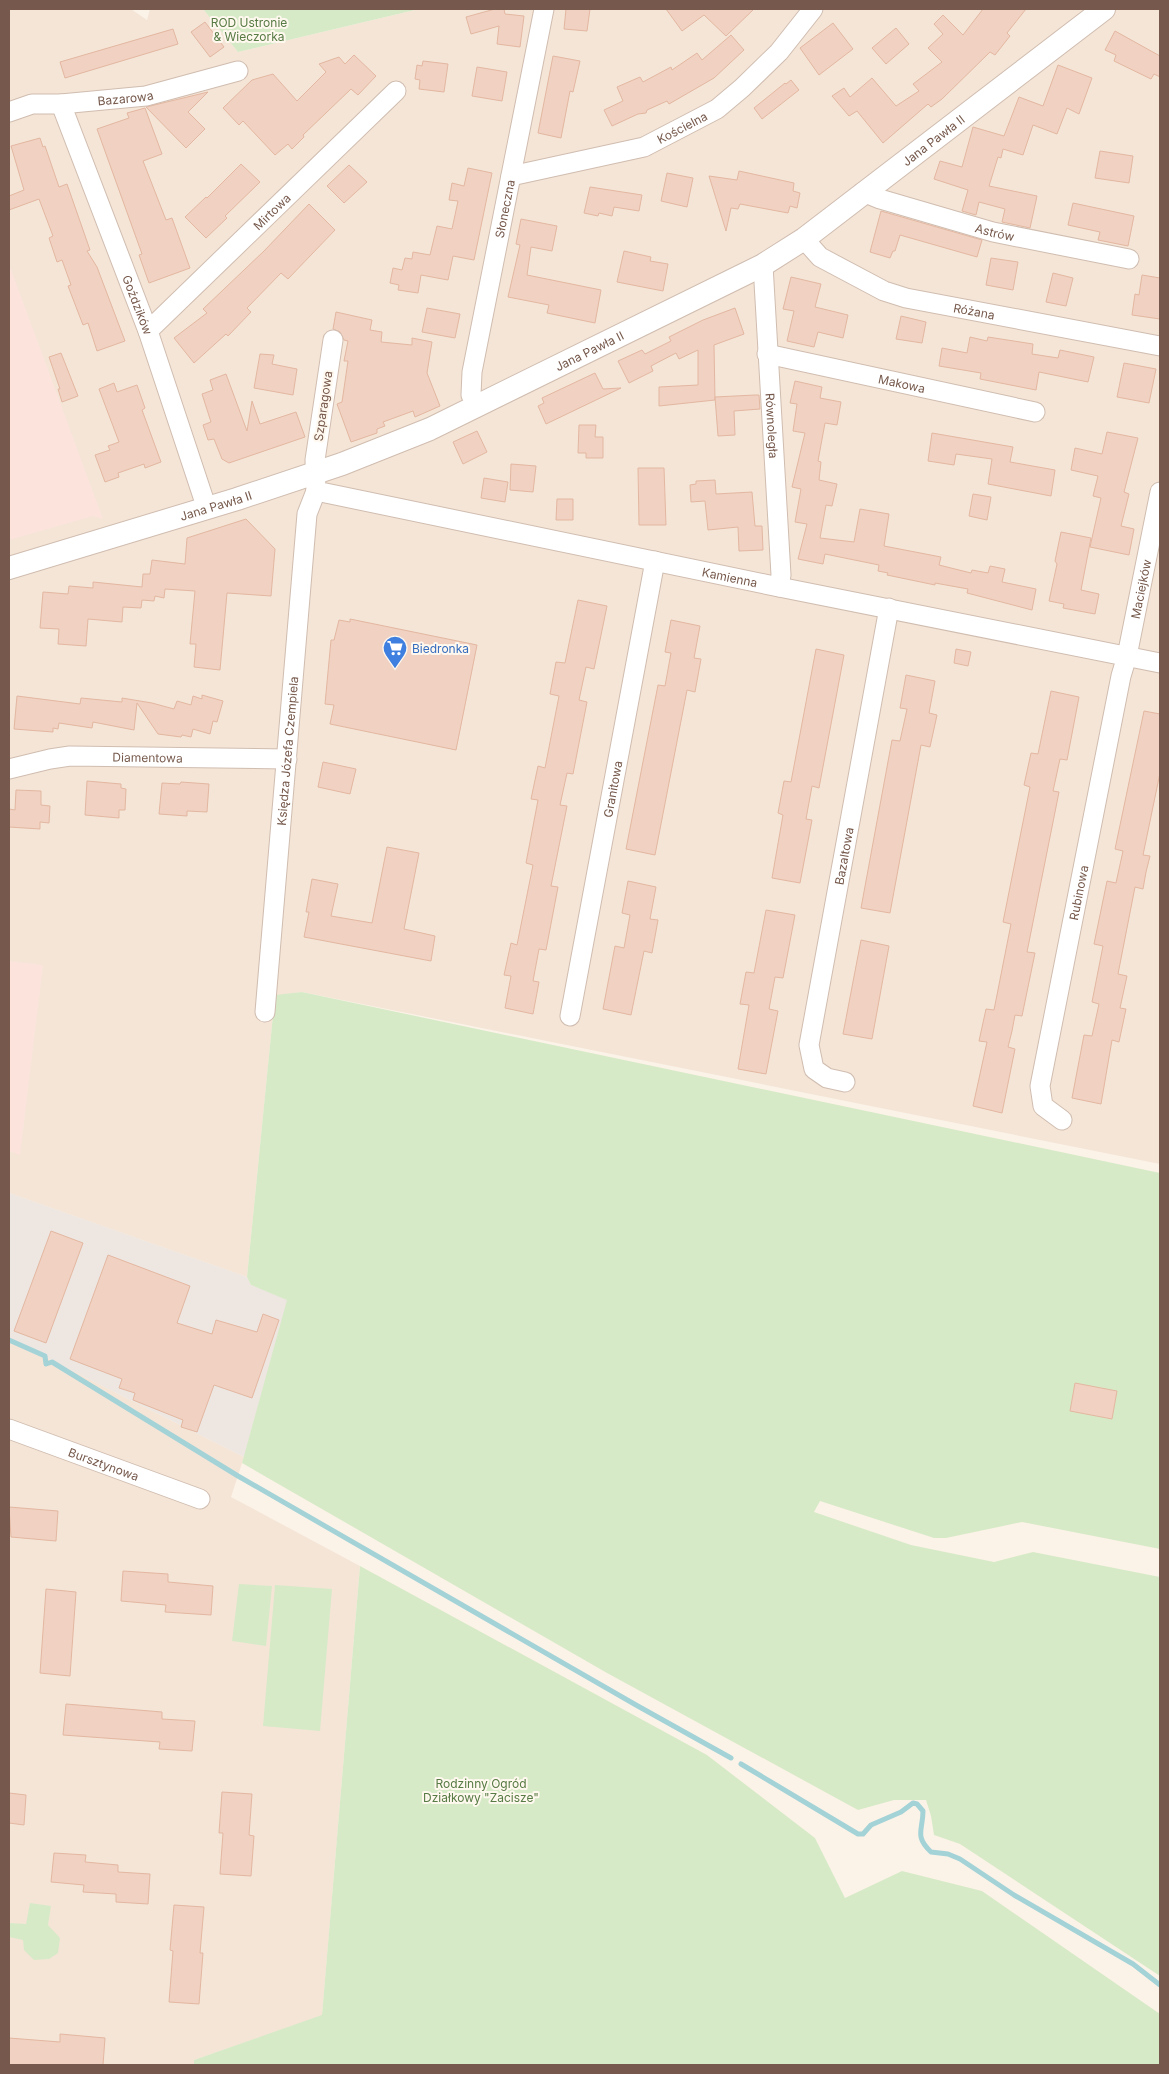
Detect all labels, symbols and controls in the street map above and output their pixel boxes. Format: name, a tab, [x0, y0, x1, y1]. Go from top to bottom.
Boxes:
park label: ROD Ustronie & Wieczorka	[211, 15, 287, 44]
street label: Bazarowa	[97, 87, 155, 108]
street label: Kościelna	[654, 108, 710, 146]
street label: Jana Pawła II	[899, 111, 967, 169]
street label: Słoneczna	[491, 178, 517, 239]
street label: Mirtowa	[250, 190, 293, 233]
street label: Astrów	[974, 220, 1016, 244]
street label: Goździków	[120, 273, 156, 337]
street label: Różana	[952, 300, 996, 322]
street label: Jana Pawła II	[552, 327, 626, 374]
street label: Szparagowa	[311, 370, 335, 442]
street label: Makowa	[877, 371, 927, 396]
street label: Równoległa	[763, 393, 782, 459]
street label: Jana Pawła II	[178, 487, 254, 523]
street label: Maciejków	[1127, 558, 1154, 620]
street label: Kamienna	[701, 564, 759, 590]
supermarket icon: Biedronka	[382, 635, 408, 669]
place label: Biedronka	[412, 641, 469, 656]
street label: Księdza Józefa Czempiela	[273, 676, 301, 826]
street label: Diamentowa	[112, 749, 183, 765]
street label: Granitowa	[600, 759, 625, 819]
street label: Bazaltowa	[831, 826, 856, 886]
street label: Rubinowa	[1065, 864, 1091, 921]
street label: Bursztynowa	[66, 1444, 141, 1484]
park label: Rodzinny Ogród Działkowy "Zacisze"	[423, 1776, 539, 1805]

